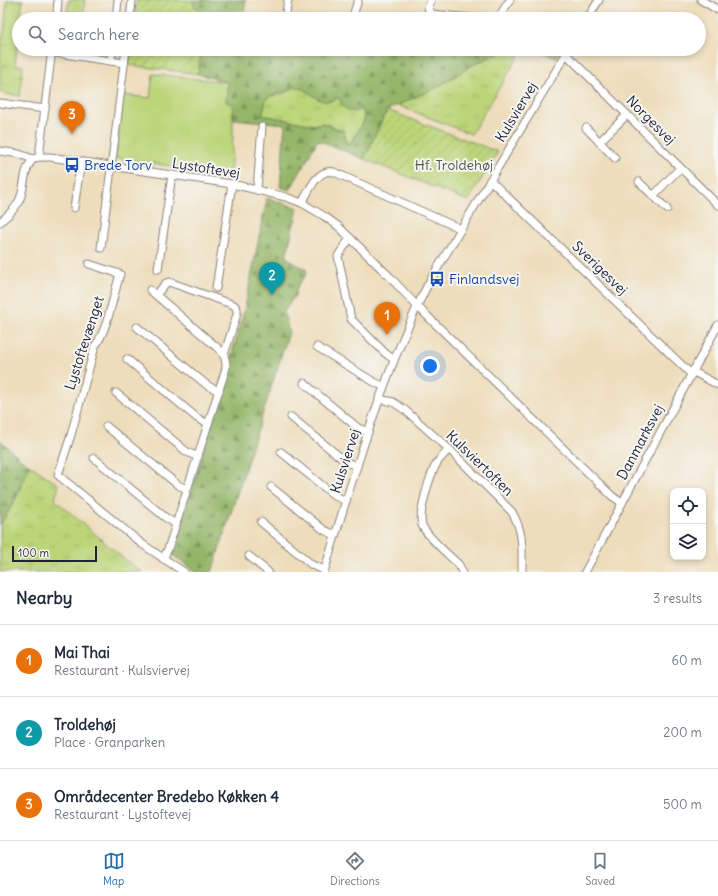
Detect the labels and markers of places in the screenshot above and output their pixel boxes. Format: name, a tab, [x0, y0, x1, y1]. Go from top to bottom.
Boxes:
pin: 3	[59, 101, 85, 134]
bus stop icon: Brede Torv	[63, 156, 81, 174]
place label: Brede Torv	[84, 156, 152, 174]
pin: 2	[259, 262, 285, 295]
bus stop icon: Finlandsvej	[428, 270, 446, 288]
place label: Finlandsvej	[449, 270, 519, 288]
pin: 1	[374, 302, 400, 335]

